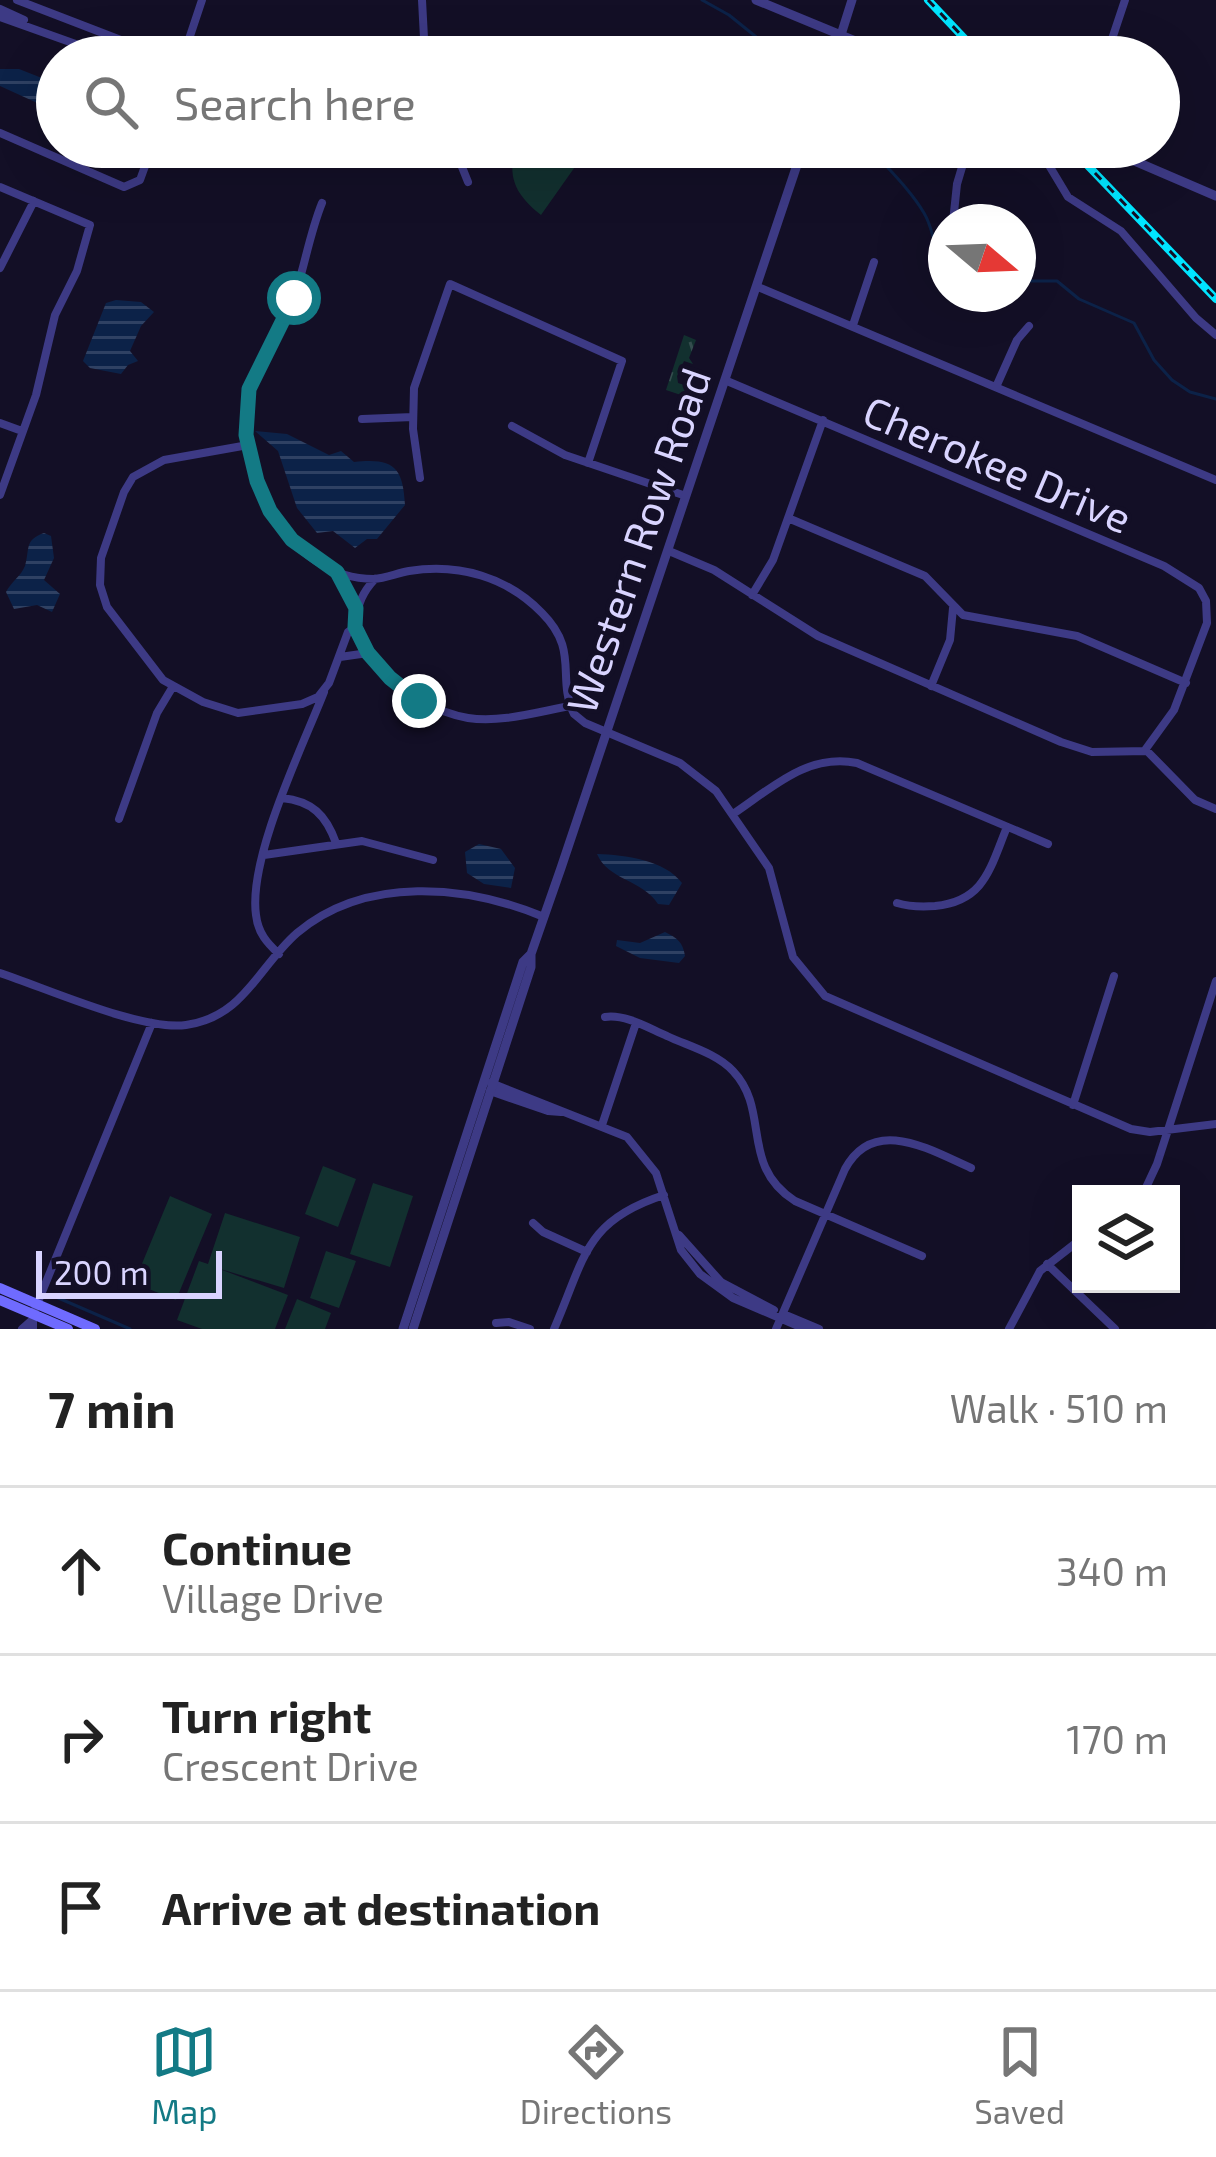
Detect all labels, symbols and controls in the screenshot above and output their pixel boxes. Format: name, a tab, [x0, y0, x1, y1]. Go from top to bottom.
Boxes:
search box	[36, 36, 1180, 168]
icon: search	[78, 69, 144, 135]
text: Search here	[174, 75, 416, 129]
north arrow	[928, 204, 1036, 312]
route start	[267, 271, 321, 325]
street label: Western Row Road	[555, 361, 719, 719]
street label: Cherokee Drive	[857, 384, 1139, 542]
route end	[392, 674, 446, 728]
map controls	[1072, 1185, 1180, 1293]
button: layers	[1072, 1185, 1180, 1293]
scale bar	[36, 1245, 222, 1298]
text: 200 m	[54, 1252, 149, 1292]
text: 7 min	[48, 1377, 176, 1438]
text: Walk · 510 m	[950, 1384, 1168, 1431]
text: Continue	[162, 1520, 352, 1574]
icon: ahead	[48, 1538, 114, 1604]
text: 340 m	[1056, 1547, 1168, 1594]
text: Village Drive	[162, 1574, 384, 1621]
text: Turn right	[162, 1688, 371, 1742]
icon: right	[48, 1706, 114, 1772]
text: 170 m	[1066, 1715, 1168, 1762]
text: Crescent Drive	[162, 1742, 419, 1789]
icon: arrive	[48, 1874, 114, 1940]
text: Arrive at destination	[162, 1880, 600, 1934]
tab: Map	[151, 2019, 217, 2131]
tab: Directions	[520, 2019, 672, 2131]
tab: Saved	[974, 2019, 1065, 2131]

